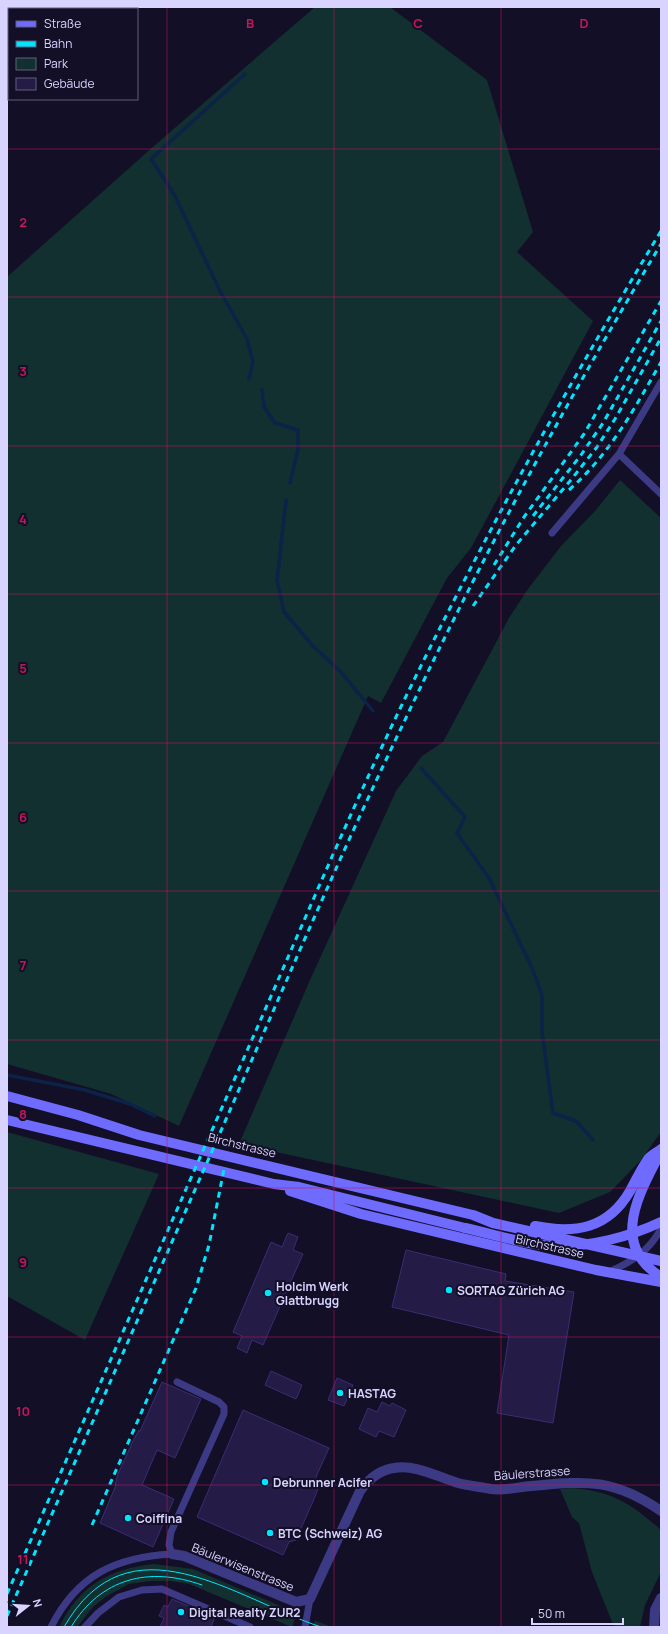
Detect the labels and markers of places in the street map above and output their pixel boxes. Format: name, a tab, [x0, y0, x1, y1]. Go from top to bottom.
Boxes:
place label: Holcim Werk Glattbrugg	[276, 1278, 349, 1309]
place label: SORTAG Zürich AG	[457, 1282, 565, 1299]
marker: SORTAG Zürich AG	[444, 1285, 454, 1295]
marker: Holcim Werk Glattbrugg	[263, 1288, 273, 1298]
place label: HASTAG	[348, 1385, 396, 1402]
marker: HASTAG	[335, 1388, 345, 1398]
place label: Debrunner Acifer	[273, 1474, 372, 1491]
marker: Debrunner Acifer	[260, 1477, 270, 1487]
place label: Coiffina	[136, 1510, 182, 1527]
marker: Coiffina	[123, 1513, 133, 1523]
place label: BTC (Schweiz) AG	[278, 1525, 383, 1542]
marker: BTC (Schweiz) AG	[265, 1528, 275, 1538]
place label: Digital Realty ZUR2	[189, 1604, 301, 1621]
marker: Digital Realty ZUR2	[176, 1607, 186, 1617]

